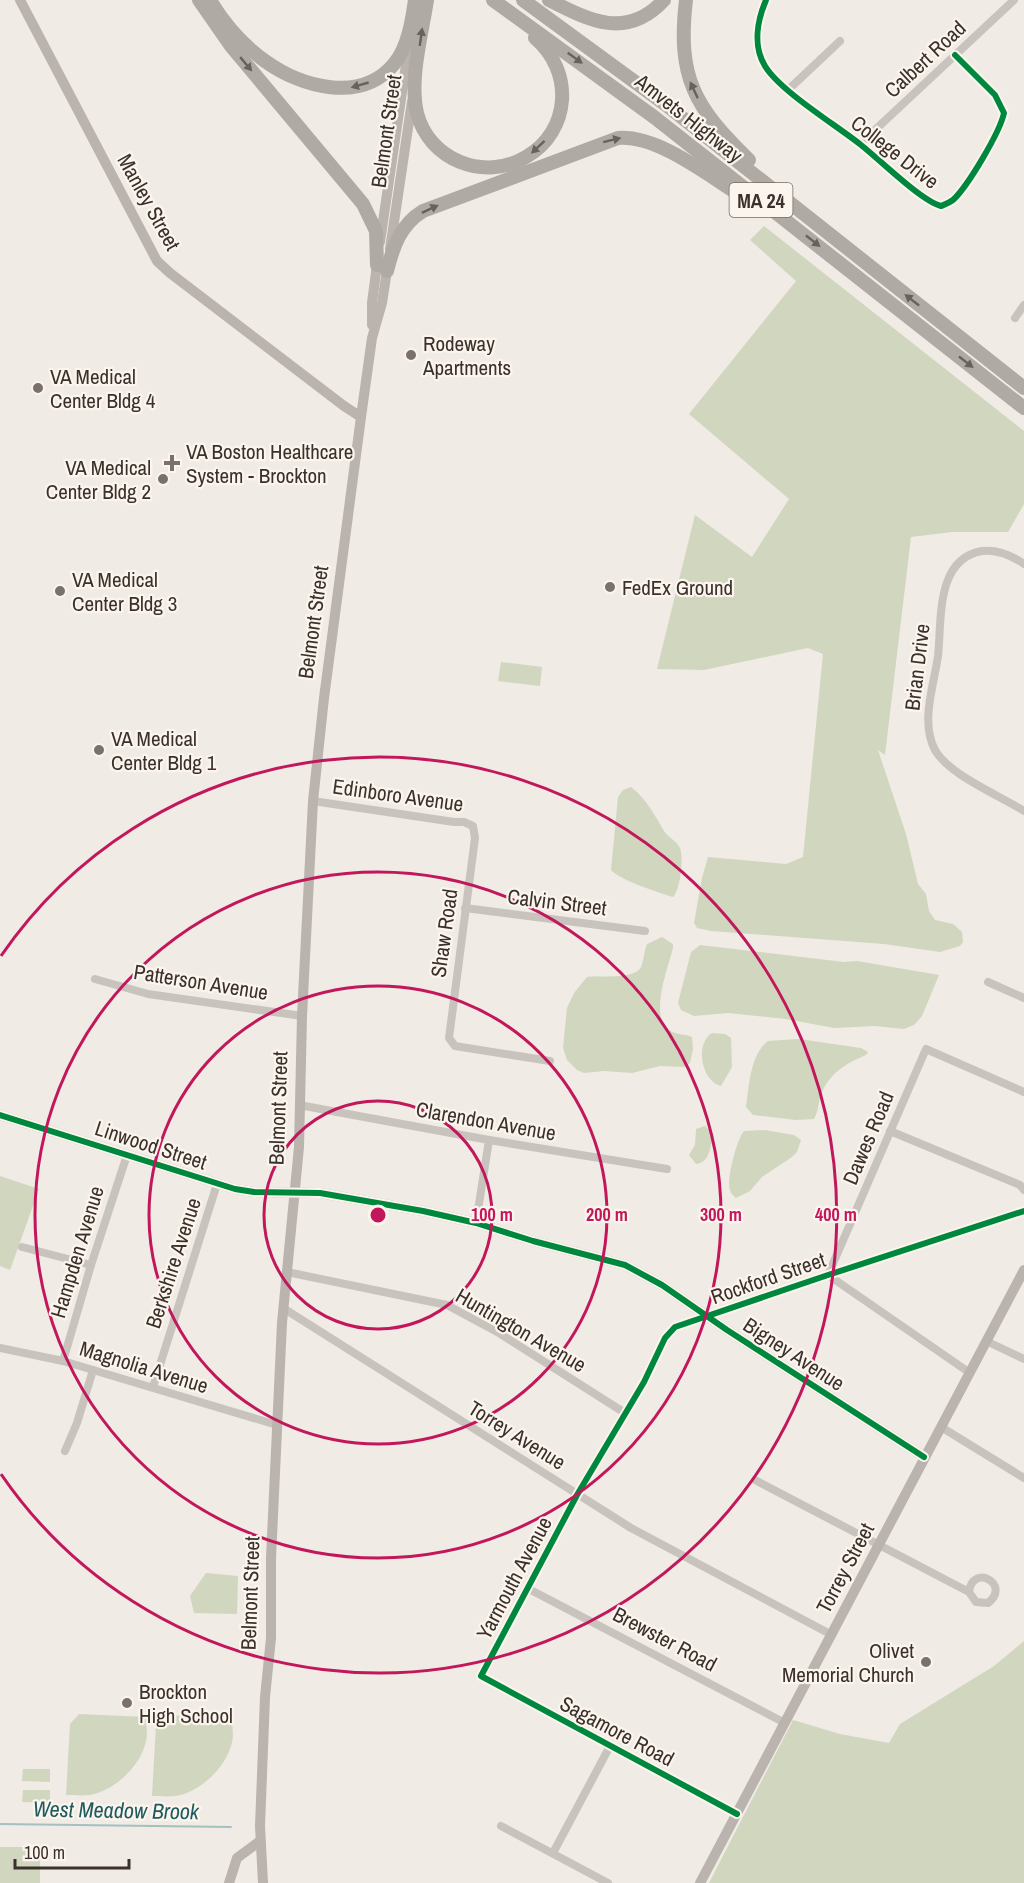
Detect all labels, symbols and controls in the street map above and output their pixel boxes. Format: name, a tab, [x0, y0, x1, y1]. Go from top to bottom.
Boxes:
street label: Calbert Road	[878, 14, 972, 104]
one-way arrow	[417, 27, 426, 46]
one-way arrow	[567, 52, 583, 64]
one-way arrow	[240, 56, 253, 72]
street label: Amvets Highway	[628, 66, 749, 169]
street label: Belmont Street	[364, 72, 408, 189]
one-way arrow	[351, 81, 369, 90]
one-way arrow	[689, 81, 698, 98]
street label: College Drive	[845, 108, 945, 196]
one-way arrow	[603, 135, 621, 145]
one-way arrow	[531, 140, 545, 154]
street label: Manley Street	[111, 149, 188, 256]
road number: MA 24	[730, 183, 792, 217]
one-way arrow	[421, 204, 438, 213]
one-way arrow	[805, 235, 820, 247]
one-way arrow	[904, 293, 920, 306]
place label: Rodeway Apartments	[422, 329, 511, 382]
marker: Rodeway Apartments	[404, 348, 418, 362]
one-way arrow	[958, 355, 974, 368]
place label: VA Medical Center Bldg 4	[50, 362, 156, 415]
marker: VA Medical Center Bldg 4	[31, 381, 45, 395]
place label: VA Boston Healthcare System - Brockton	[186, 437, 353, 490]
place label: VA Medical Center Bldg 2	[46, 453, 151, 506]
marker: VA Boston Healthcare System - Brockton	[163, 454, 181, 472]
marker: VA Medical Center Bldg 2	[156, 472, 170, 486]
street label: Belmont Street	[291, 563, 335, 680]
place label: VA Medical Center Bldg 3	[72, 565, 177, 618]
place label: FedEx Ground	[622, 573, 733, 602]
marker: FedEx Ground	[603, 580, 617, 594]
marker: VA Medical Center Bldg 3	[53, 584, 67, 598]
street label: Brian Drive	[897, 622, 937, 712]
place label: VA Medical Center Bldg 1	[111, 724, 217, 777]
marker: VA Medical Center Bldg 1	[92, 743, 106, 757]
street label: Edinboro Avenue	[331, 771, 465, 819]
street label: Calvin Street	[506, 882, 608, 922]
street label: Shaw Road	[423, 887, 465, 979]
street label: Patterson Avenue	[132, 957, 270, 1007]
street label: Belmont Street	[262, 1050, 294, 1165]
street label: Dawes Road	[835, 1087, 901, 1189]
street label: Clarendon Avenue	[414, 1094, 558, 1148]
street label: Linwood Street	[91, 1113, 211, 1177]
street label: Hampden Avenue	[43, 1182, 111, 1322]
street label: Berkshire Avenue	[138, 1194, 208, 1332]
text: 100 m	[471, 1202, 513, 1227]
text: 200 m	[586, 1202, 628, 1227]
text: 300 m	[700, 1202, 742, 1227]
text: 400 m	[815, 1202, 857, 1227]
centre of rings	[368, 1205, 388, 1225]
street label: Rockford Street	[707, 1245, 829, 1311]
street label: Huntington Avenue	[450, 1281, 592, 1379]
street label: Bigney Avenue	[738, 1310, 850, 1398]
street label: Magnolia Avenue	[76, 1334, 212, 1400]
street label: Torrey Avenue	[463, 1394, 571, 1476]
street label: Yarmouth Avenue	[469, 1511, 559, 1645]
street label: Torrey Street	[809, 1517, 881, 1618]
street label: Belmont Street	[234, 1535, 266, 1650]
street label: Brewster Road	[608, 1599, 722, 1679]
place label: Olivet Memorial Church	[782, 1636, 914, 1689]
marker: Olivet Memorial Church	[919, 1655, 933, 1669]
place label: Brockton High School	[139, 1677, 233, 1730]
street label: Sagamore Road	[555, 1689, 679, 1773]
marker: Brockton High School	[120, 1696, 134, 1710]
water label: West Meadow Brook	[33, 1794, 200, 1826]
scale bar	[15, 1832, 129, 1870]
text: 100 m	[24, 1840, 65, 1865]

